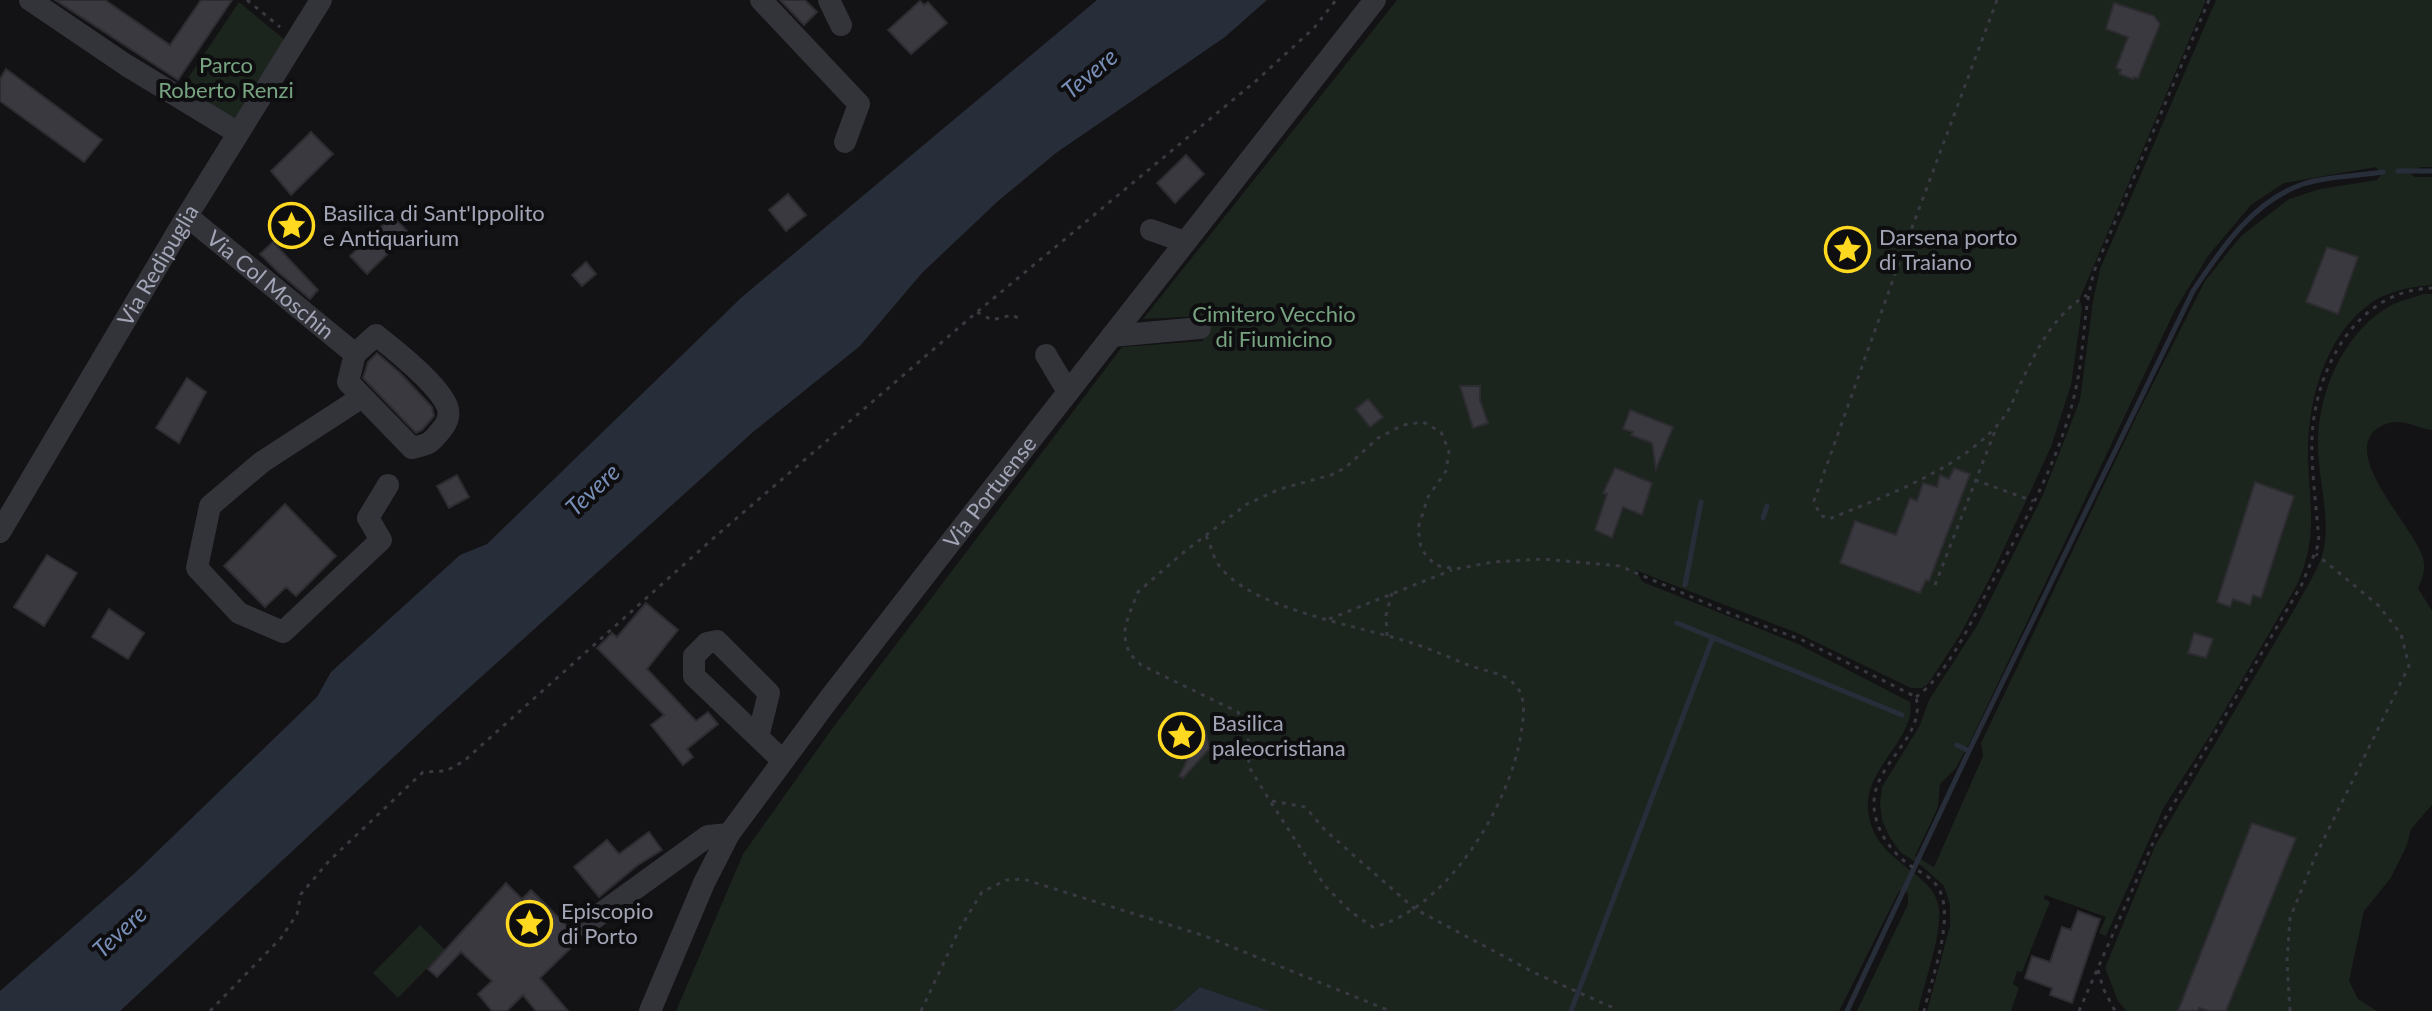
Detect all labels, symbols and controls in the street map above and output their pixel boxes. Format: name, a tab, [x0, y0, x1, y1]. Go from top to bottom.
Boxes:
water label: Tevere	[1055, 41, 1123, 104]
park label: Parco Roberto Renzi	[158, 51, 294, 103]
street label: Via Redipuglia	[111, 199, 204, 331]
place label: Basilica di Sant'Ippolito e Antiquarium	[323, 199, 545, 251]
place icon: Basilica di Sant'Ippolito e Antiquarium	[268, 202, 316, 250]
place label: Darsena porto di Traiano	[1879, 223, 2017, 275]
street label: Via Col Moschin	[202, 224, 340, 344]
place icon: Darsena porto di Traiano	[1824, 226, 1872, 274]
park label: Cimitero Vecchio di Fiumicino	[1192, 300, 1356, 352]
street label: Via Portuense	[937, 430, 1042, 553]
water label: Tevere	[559, 457, 625, 521]
place label: Basilica paleocristiana	[1212, 709, 1346, 761]
place icon: Basilica paleocristiana	[1157, 712, 1205, 760]
place label: Episcopio di Porto	[561, 897, 653, 949]
water label: Tevere	[86, 899, 152, 963]
place icon: Episcopio di Porto	[506, 900, 554, 948]

